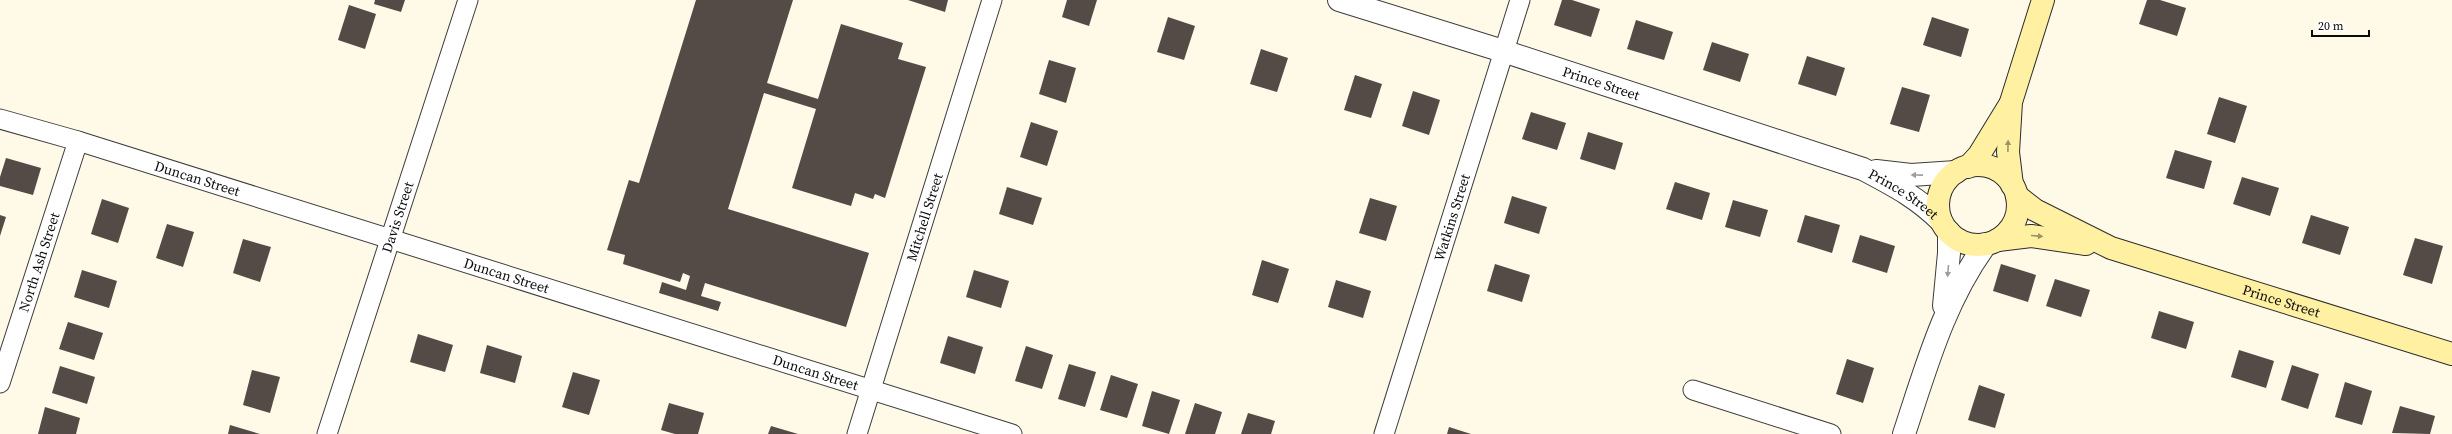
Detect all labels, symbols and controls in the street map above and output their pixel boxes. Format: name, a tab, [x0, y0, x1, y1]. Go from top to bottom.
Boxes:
scale bar	[2312, 12, 2369, 38]
text: 20 m	[2318, 18, 2344, 34]
street label: Prince Street	[1560, 61, 1643, 105]
one-way arrow	[2005, 139, 2011, 152]
street label: Duncan Street	[152, 156, 243, 201]
street label: Prince Street	[1865, 164, 1943, 224]
street label: Mitchell Street	[901, 170, 948, 264]
street label: Watkins Street	[1429, 171, 1475, 263]
one-way arrow	[1910, 172, 1923, 178]
street label: Davis Street	[377, 179, 418, 255]
street label: North Ash Street	[14, 209, 64, 314]
one-way arrow	[2031, 233, 2043, 240]
street label: Duncan Street	[461, 253, 552, 298]
one-way arrow	[1945, 265, 1951, 277]
street label: Prince Street	[2240, 279, 2323, 322]
street label: Duncan Street	[770, 350, 861, 395]

